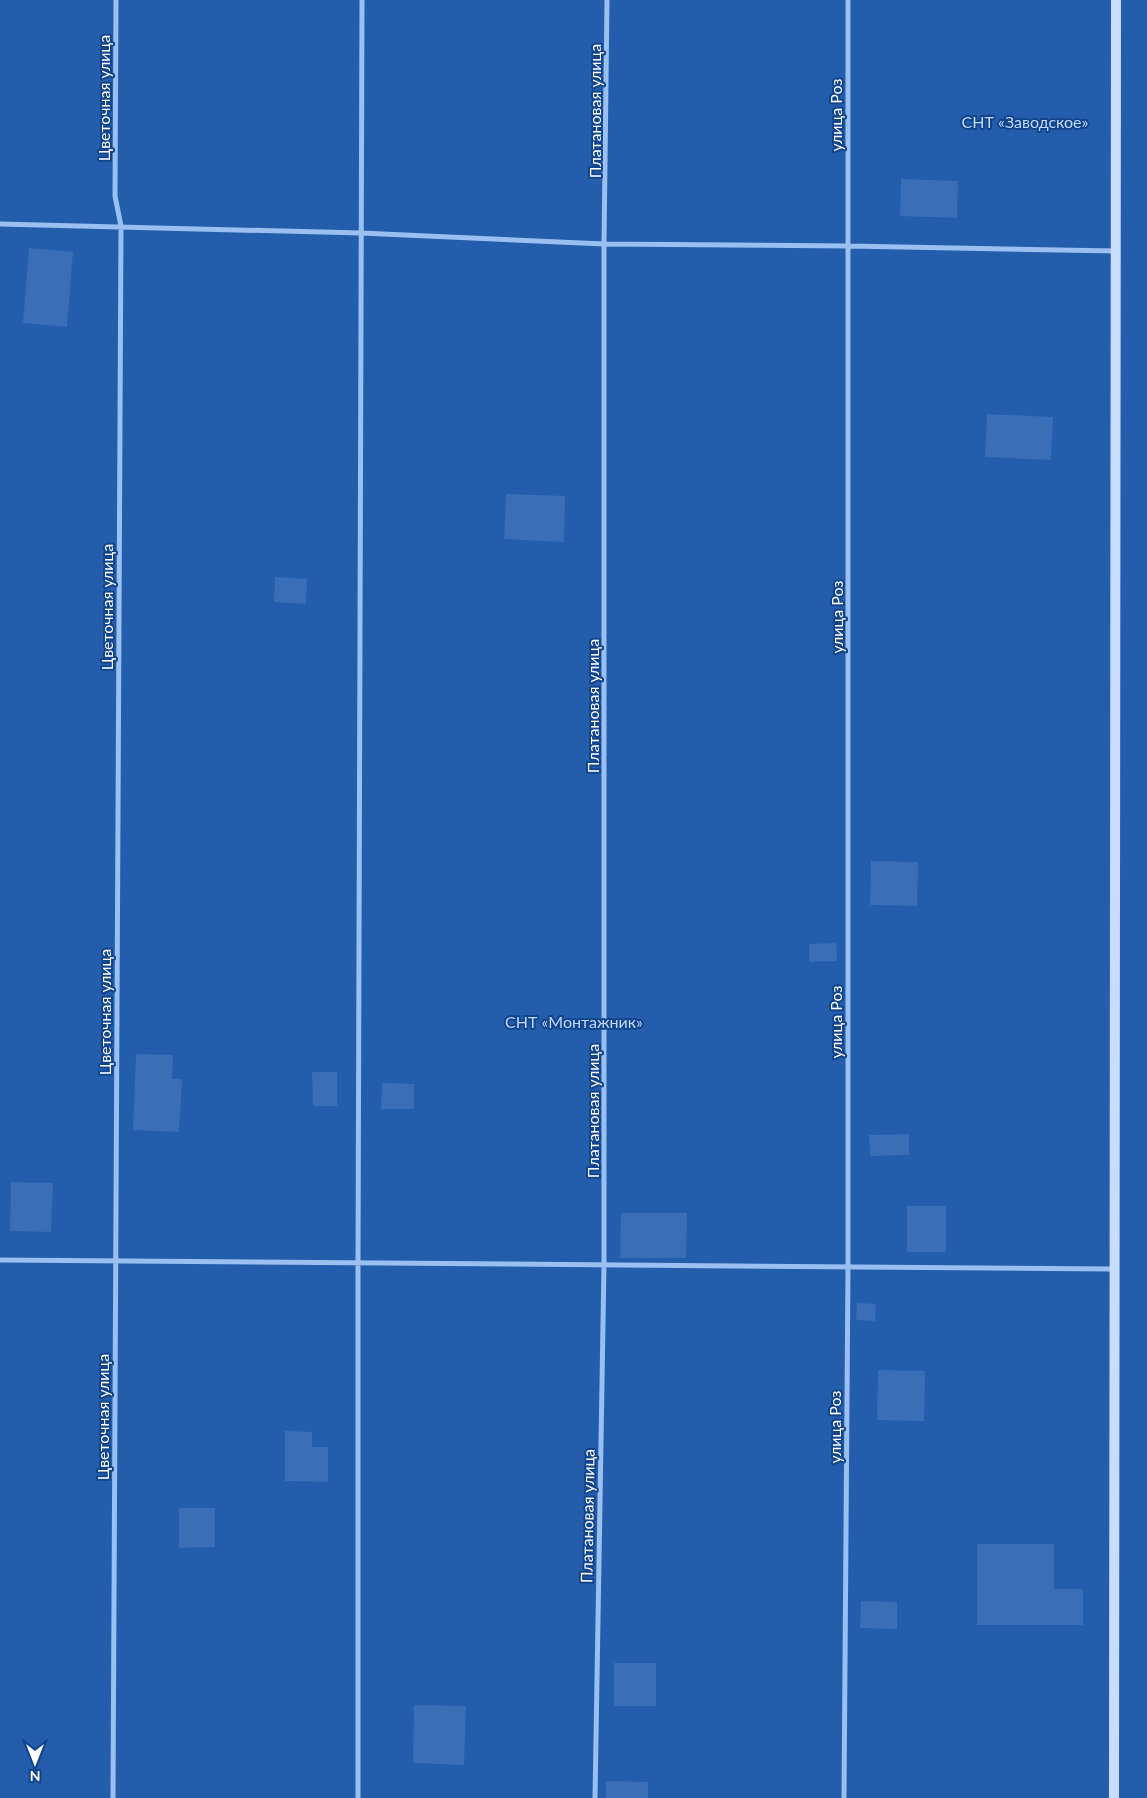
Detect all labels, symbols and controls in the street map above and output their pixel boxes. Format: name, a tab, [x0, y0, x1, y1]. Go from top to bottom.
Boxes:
street label: Цветочная улица	[94, 35, 113, 161]
street label: Платановая улица	[585, 44, 604, 178]
street label: улица Роз	[826, 78, 845, 152]
park label: СНТ «Заводское»	[962, 112, 1089, 131]
street label: Цветочная улица	[97, 544, 116, 670]
street label: улица Роз	[827, 580, 846, 654]
street label: Платановая улица	[583, 639, 602, 773]
street label: Цветочная улица	[95, 949, 114, 1075]
street label: улица Роз	[826, 985, 845, 1059]
park label: СНТ «Монтажник»	[505, 1012, 643, 1031]
street label: Платановая улица	[583, 1044, 602, 1178]
street label: Цветочная улица	[93, 1354, 112, 1480]
street label: улица Роз	[825, 1390, 844, 1464]
street label: Платановая улица	[576, 1449, 598, 1583]
north arrow	[10, 1738, 60, 1788]
text: N	[30, 1768, 40, 1785]

